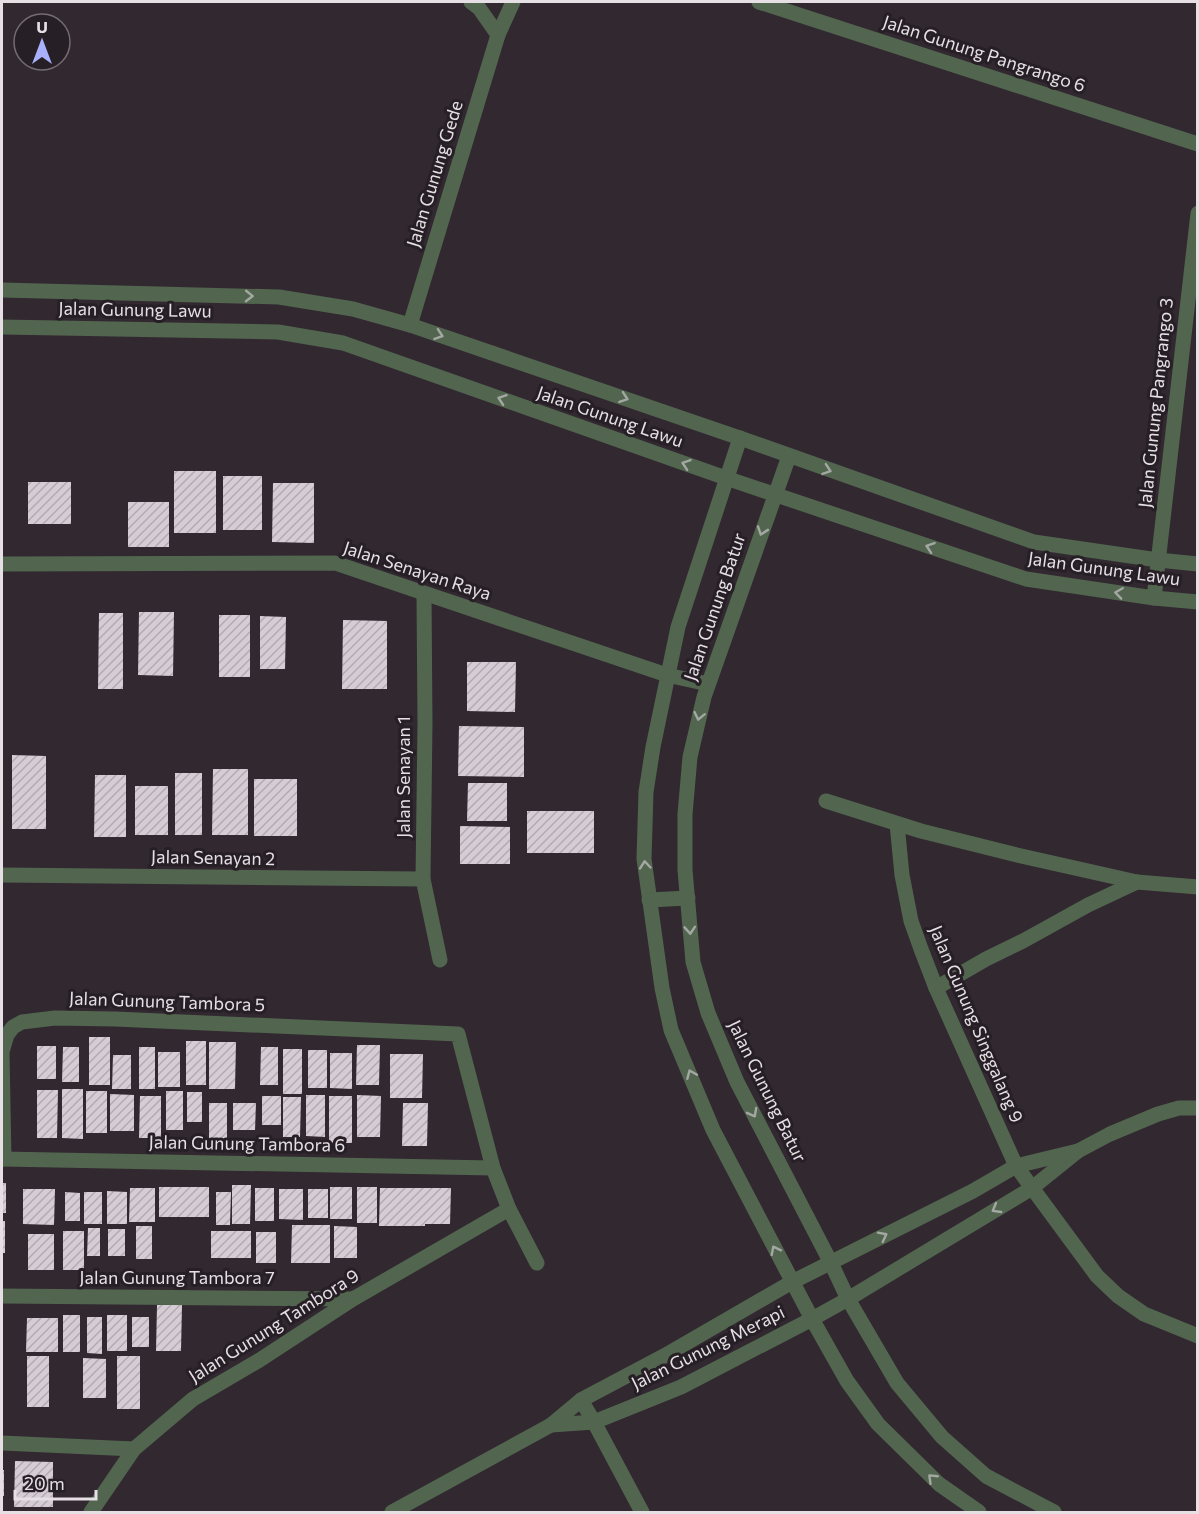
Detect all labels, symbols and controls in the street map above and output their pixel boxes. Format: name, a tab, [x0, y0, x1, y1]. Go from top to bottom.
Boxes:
street label: Jalan Gunung Pangrango 6	[880, 10, 1088, 96]
north arrow	[12, 12, 72, 72]
text: U	[36, 17, 48, 36]
street label: Jalan Gunung Gede	[401, 98, 467, 250]
one-way arrow	[244, 290, 253, 303]
street label: Jalan Gunung Lawu	[58, 297, 212, 321]
street label: Jalan Gunung Pangrango 3	[1133, 297, 1177, 509]
one-way arrow	[433, 328, 444, 341]
street label: Jalan Gunung Lawu	[534, 381, 686, 451]
one-way arrow	[618, 391, 628, 404]
one-way arrow	[497, 394, 508, 407]
one-way arrow	[681, 459, 691, 472]
one-way arrow	[822, 462, 832, 475]
one-way arrow	[757, 525, 770, 536]
street label: Jalan Gunung Batur	[678, 530, 750, 684]
street label: Jalan Senayan Raya	[341, 536, 494, 604]
one-way arrow	[925, 541, 936, 554]
street label: Jalan Gunung Lawu	[1027, 546, 1182, 590]
one-way arrow	[1114, 587, 1123, 599]
one-way arrow	[694, 710, 707, 720]
street label: Jalan Senayan 1	[392, 716, 414, 838]
street label: Jalan Senayan 2	[151, 845, 275, 869]
one-way arrow	[639, 860, 652, 869]
street label: Jalan Gunung Singgalang 9	[925, 922, 1029, 1126]
one-way arrow	[683, 926, 696, 935]
street label: Jalan Gunung Tambora 5	[69, 987, 265, 1015]
street label: Jalan Gunung Batur	[724, 1016, 812, 1165]
one-way arrow	[686, 1070, 698, 1081]
one-way arrow	[746, 1107, 757, 1117]
street label: Jalan Gunung Tambora 6	[148, 1130, 346, 1156]
one-way arrow	[992, 1202, 1002, 1213]
one-way arrow	[877, 1232, 888, 1244]
one-way arrow	[771, 1245, 783, 1256]
street label: Jalan Gunung Tambora 9	[184, 1264, 363, 1387]
street label: Jalan Gunung Tambora 7	[79, 1266, 275, 1288]
street label: Jalan Gunung Merapi	[627, 1300, 788, 1394]
scale bar	[15, 1463, 96, 1501]
text: 20 m	[24, 1472, 65, 1494]
one-way arrow	[929, 1474, 939, 1485]

